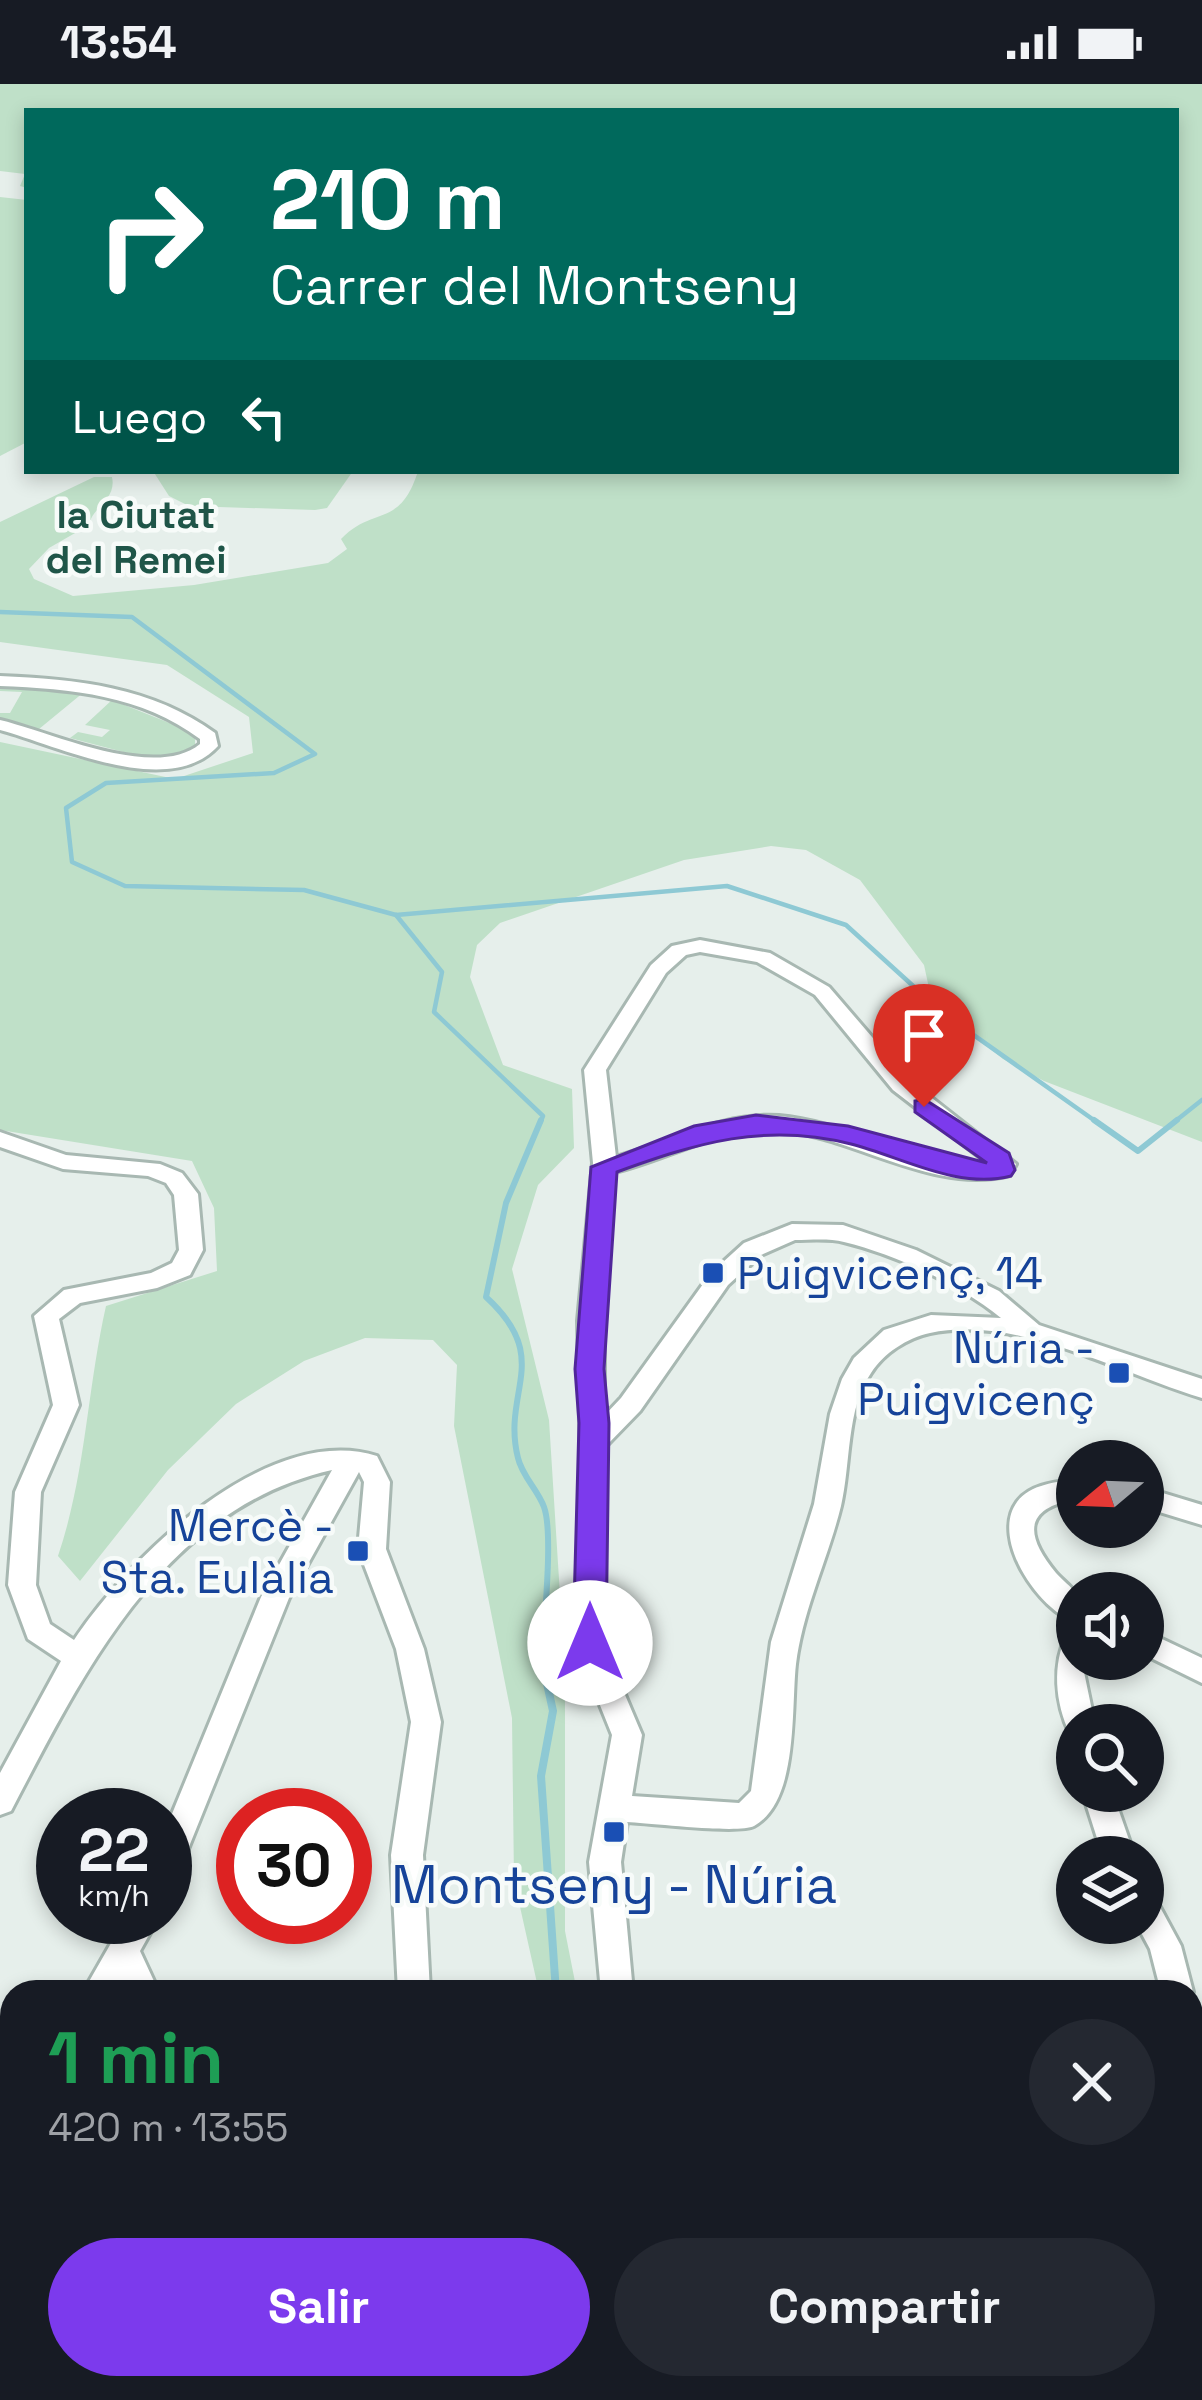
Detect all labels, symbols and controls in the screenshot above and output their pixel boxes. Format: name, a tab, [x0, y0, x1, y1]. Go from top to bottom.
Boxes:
text: 13:54	[60, 14, 177, 71]
text: 210 m	[270, 146, 505, 254]
icon: right	[72, 156, 228, 312]
text: Carrer del Montseny	[270, 251, 799, 320]
icon: left	[231, 384, 297, 450]
text: Luego	[72, 389, 207, 446]
district label: la Ciutat del Remei	[46, 490, 227, 584]
pin	[873, 984, 975, 1107]
icon: arrive	[891, 1002, 957, 1068]
place label: Puigvicenç, 14	[737, 1245, 1043, 1302]
marker: Puigvicenç, 14	[700, 1260, 726, 1286]
place label: Núria - Puigvicenç	[857, 1319, 1095, 1428]
marker: Núria - Puigvicenç	[1106, 1360, 1132, 1386]
north arrow	[1056, 1440, 1164, 1548]
map controls	[1056, 1440, 1164, 1944]
place label: Mercè - Sta. Eulàlia	[101, 1497, 334, 1606]
marker: Mercè - Sta. Eulàlia	[345, 1538, 371, 1564]
button: sound	[1056, 1572, 1164, 1680]
position arrow	[527, 1580, 653, 1706]
button: search	[1056, 1704, 1164, 1812]
speed limit sign: 30	[216, 1788, 372, 1944]
text: 22	[78, 1812, 150, 1889]
marker: Montseny - Núria	[601, 1819, 627, 1845]
button: layers	[1056, 1836, 1164, 1944]
place label: Montseny - Núria	[391, 1850, 837, 1919]
text: km/h	[78, 1876, 150, 1915]
text: 1 min	[48, 2012, 224, 2104]
button: close	[1029, 2019, 1155, 2145]
text: 420 m · 13:55	[48, 2103, 288, 2152]
button: Salir	[48, 2238, 590, 2376]
button: Compartir	[614, 2238, 1155, 2376]

